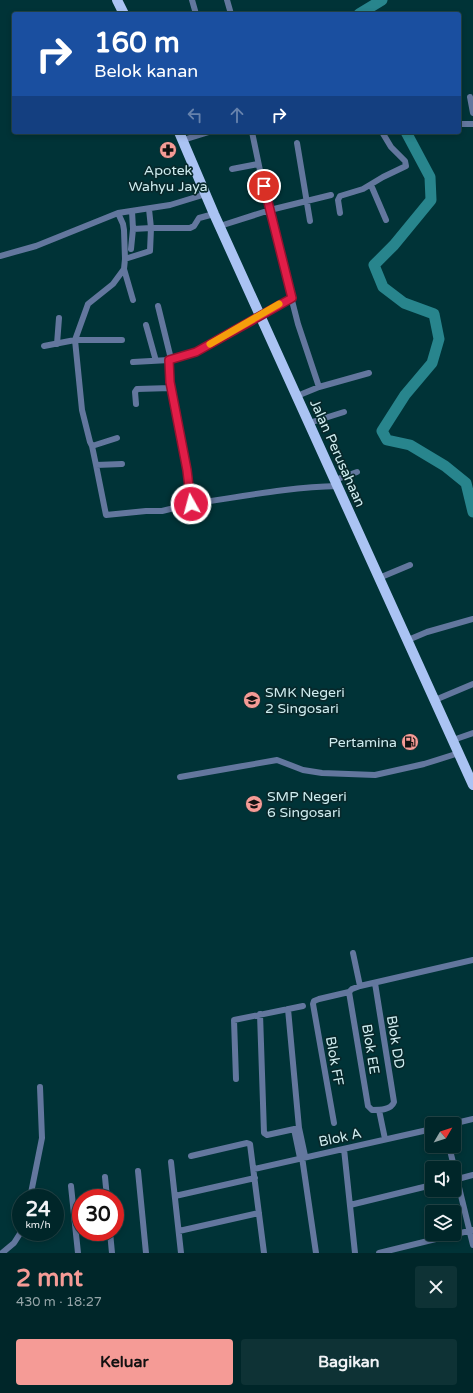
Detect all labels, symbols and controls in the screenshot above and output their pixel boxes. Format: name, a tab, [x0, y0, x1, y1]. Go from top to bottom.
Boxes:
text: 160 m	[94, 26, 180, 60]
icon: right	[28, 28, 80, 80]
text: Belok kanan	[94, 60, 198, 82]
icon: left	[184, 104, 206, 126]
icon: ahead	[226, 104, 248, 126]
icon: right	[268, 104, 290, 126]
pharmacy icon: Apotek Wahyu Jaya	[158, 140, 178, 160]
place label: Apotek Wahyu Jaya	[128, 162, 208, 195]
pin	[247, 169, 281, 203]
icon: arrive	[253, 175, 275, 197]
street label: Jalan Perusahaan	[306, 397, 369, 510]
position arrow	[170, 483, 212, 525]
place label: SMK Negeri 2 Singosari	[265, 684, 345, 717]
school or university icon: SMK Negeri 2 Singosari	[242, 690, 262, 710]
fuel station icon: Pertamina	[400, 732, 420, 752]
place label: Pertamina	[329, 734, 397, 751]
place label: SMP Negeri 6 Singosari	[267, 788, 347, 821]
school or university icon: SMP Negeri 6 Singosari	[244, 794, 264, 814]
street label: Blok DD	[383, 1014, 408, 1070]
street label: Blok EE	[358, 1023, 383, 1076]
street label: Blok FF	[322, 1035, 347, 1088]
north arrow	[425, 1117, 461, 1153]
map controls	[425, 1117, 461, 1241]
street label: Blok A	[317, 1125, 363, 1150]
button: sound	[425, 1161, 461, 1197]
speed limit sign: 30	[72, 1189, 124, 1241]
text: 24	[25, 1198, 51, 1222]
button: layers	[425, 1205, 461, 1241]
text: km/h	[25, 1219, 51, 1231]
text: 2 mnt	[16, 1264, 83, 1293]
button: close	[415, 1266, 457, 1308]
text: 430 m · 18:27	[16, 1294, 102, 1310]
button: Keluar	[16, 1339, 233, 1385]
button: Bagikan	[241, 1339, 457, 1385]

